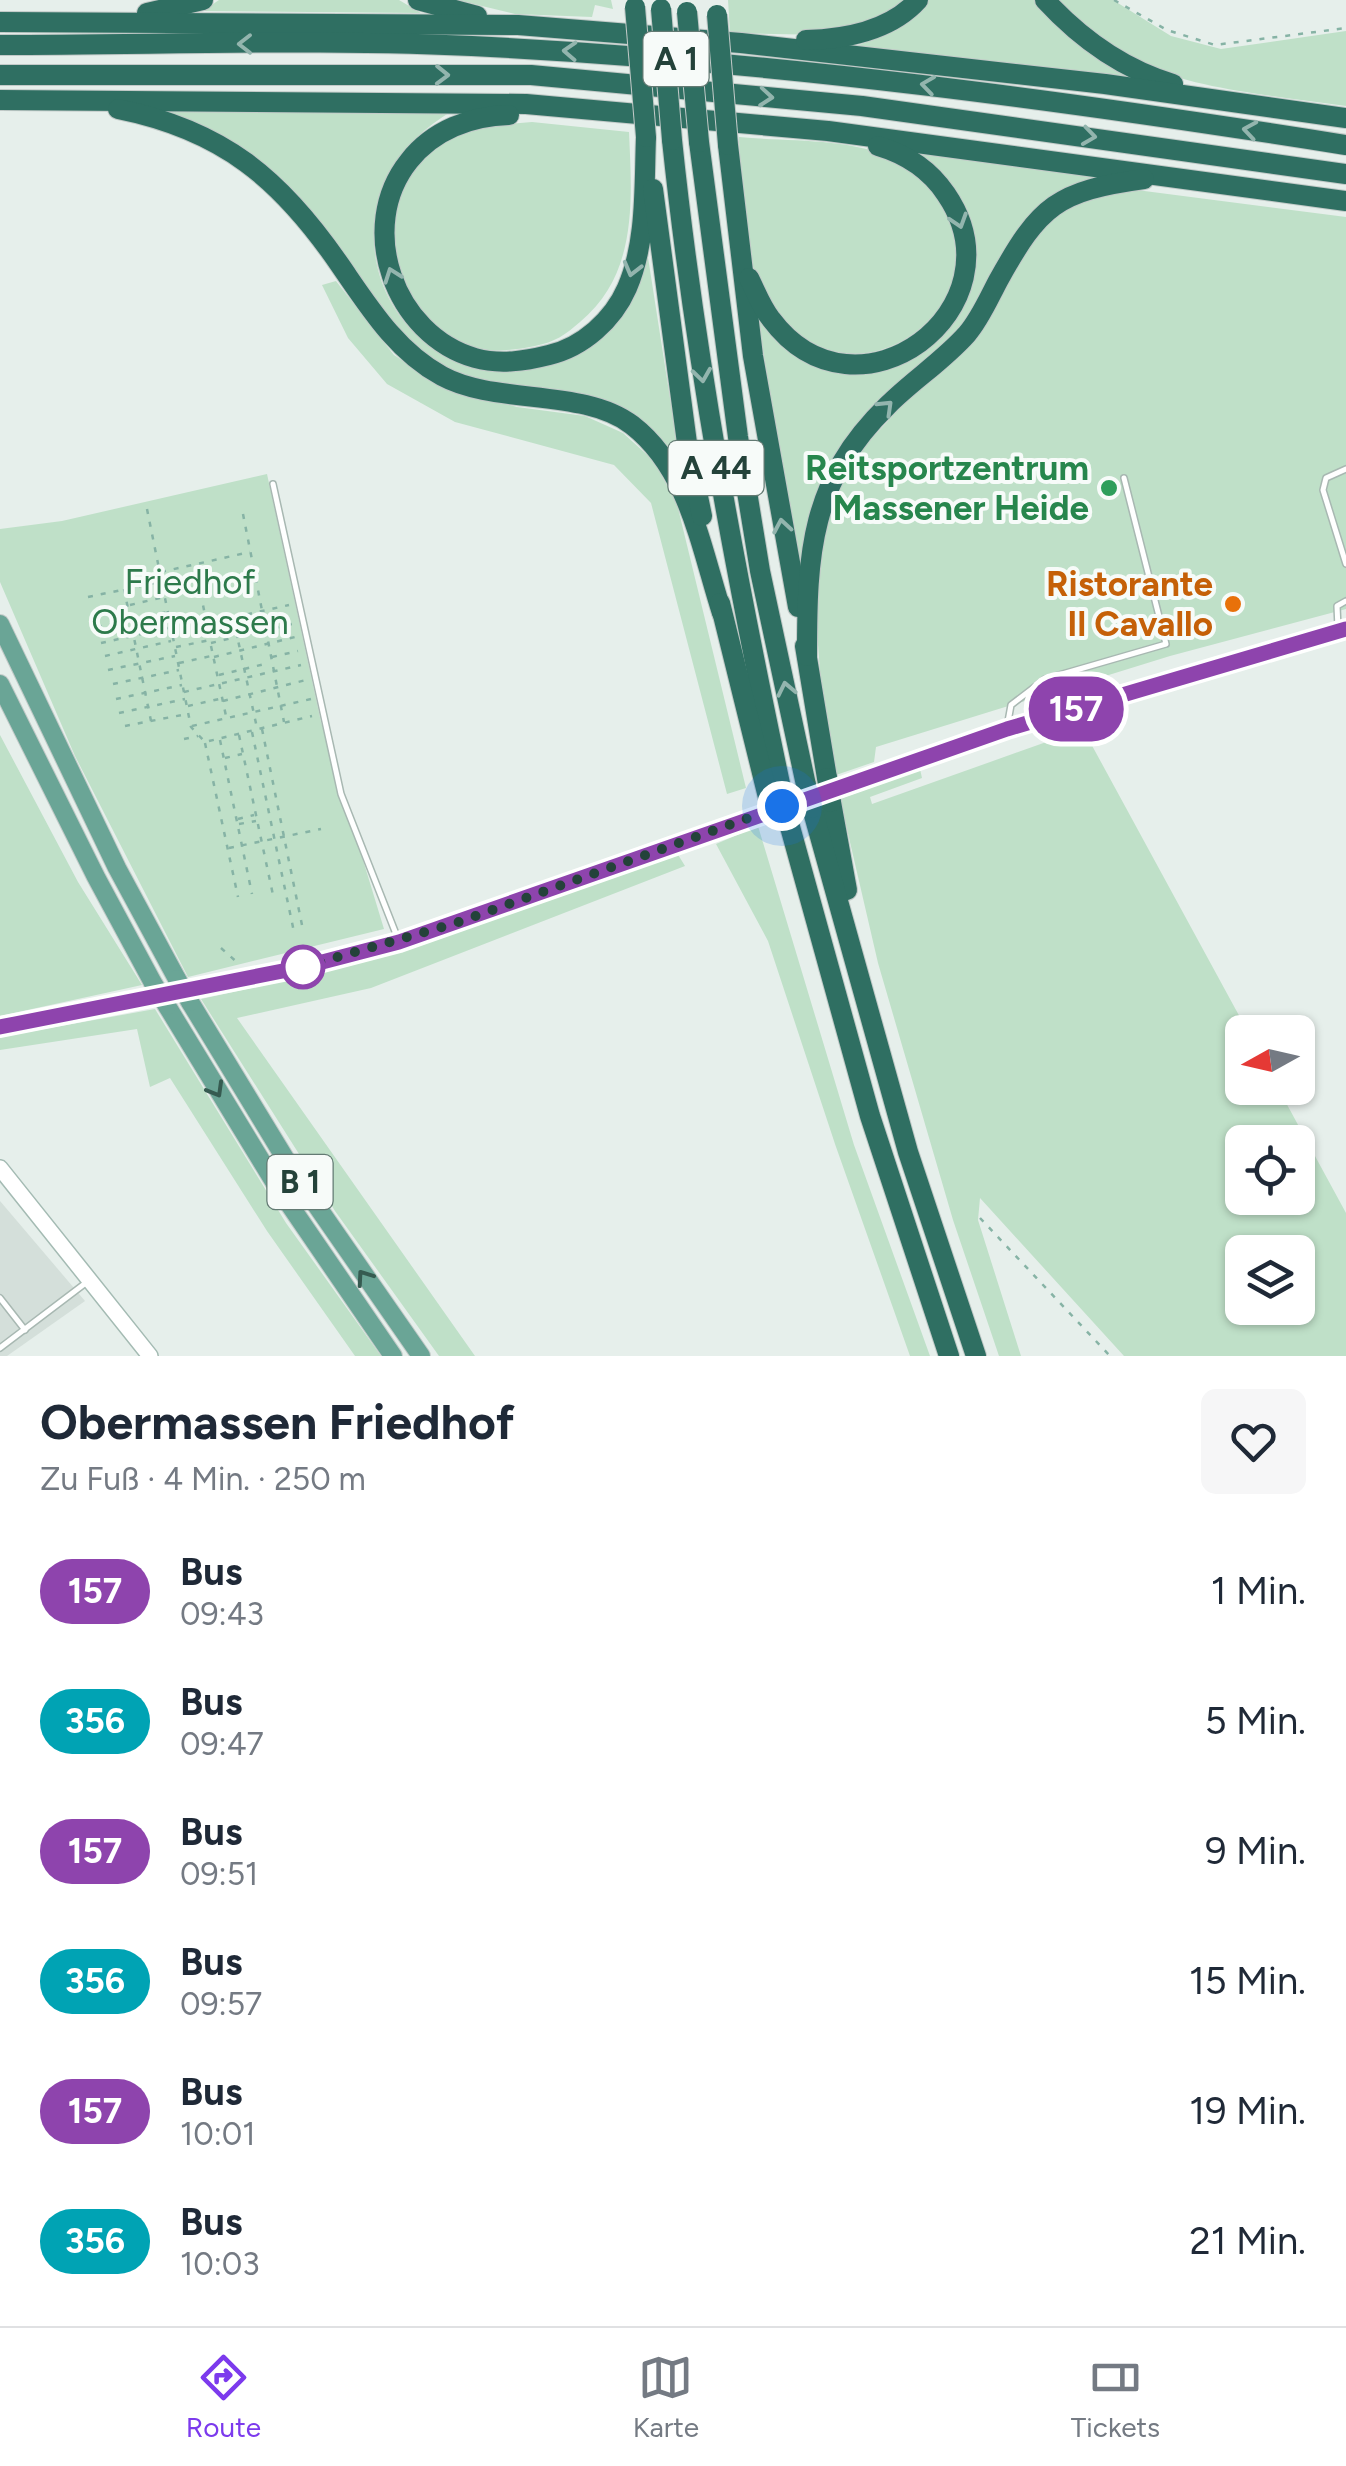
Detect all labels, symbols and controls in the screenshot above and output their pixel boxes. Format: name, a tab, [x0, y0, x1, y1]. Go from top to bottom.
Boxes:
road number: A 1	[644, 32, 708, 86]
one-way arrow	[236, 33, 252, 55]
one-way arrow	[561, 41, 577, 62]
one-way arrow	[435, 64, 451, 85]
one-way arrow	[920, 75, 936, 96]
one-way arrow	[759, 86, 775, 107]
one-way arrow	[1241, 120, 1258, 141]
one-way arrow	[1081, 124, 1097, 145]
one-way arrow	[947, 211, 968, 228]
one-way arrow	[623, 260, 644, 277]
one-way arrow	[384, 267, 404, 284]
one-way arrow	[690, 367, 711, 384]
one-way arrow	[875, 400, 893, 418]
road number: A 44	[668, 441, 764, 495]
place label: Reitsportzentrum Massener Heide	[805, 447, 1089, 529]
marker: Reitsportzentrum Massener Heide	[1098, 477, 1120, 499]
one-way arrow	[772, 518, 793, 534]
park label: Friedhof Obermassen	[91, 561, 289, 643]
place label: Ristorante Il Cavallo	[1046, 563, 1213, 645]
marker: Ristorante Il Cavallo	[1222, 593, 1244, 615]
line badge: 157	[1018, 676, 1134, 742]
one-way arrow	[776, 681, 797, 698]
text: 157	[1049, 688, 1103, 730]
your location	[757, 781, 807, 831]
unlabelled marker	[282, 946, 324, 988]
north arrow	[1225, 1015, 1315, 1105]
map controls	[1225, 1015, 1315, 1325]
one-way arrow	[204, 1080, 223, 1098]
button: locate	[1225, 1125, 1315, 1215]
road number: B 1	[268, 1155, 332, 1209]
button: layers	[1225, 1235, 1315, 1325]
one-way arrow	[358, 1270, 376, 1288]
button: heart	[1201, 1389, 1306, 1494]
text: Obermassen Friedhof	[40, 1393, 515, 1451]
text: Zu Fuß · 4 Min. · 250 m	[40, 1460, 366, 1498]
text: Bus	[180, 1549, 243, 1595]
text: 1 Min.	[1211, 1568, 1306, 1614]
text: 157	[68, 1570, 122, 1612]
text: 09:43	[180, 1595, 264, 1633]
text: Bus	[180, 1679, 243, 1725]
text: 5 Min.	[1205, 1698, 1306, 1744]
text: 356	[65, 1700, 125, 1742]
text: 09:47	[180, 1725, 264, 1763]
text: Bus	[180, 1809, 243, 1855]
text: 9 Min.	[1205, 1828, 1306, 1874]
text: 157	[68, 1830, 122, 1872]
text: 09:51	[180, 1855, 258, 1893]
text: Bus	[180, 1939, 243, 1985]
text: 15 Min.	[1189, 1958, 1306, 2004]
text: 356	[65, 1960, 125, 2002]
text: 09:57	[180, 1985, 262, 2023]
text: Bus	[180, 2069, 243, 2115]
text: 19 Min.	[1189, 2088, 1306, 2134]
text: 157	[68, 2090, 122, 2132]
text: 10:01	[180, 2115, 256, 2153]
text: Bus	[180, 2199, 243, 2245]
text: 21 Min.	[1190, 2218, 1306, 2264]
text: 356	[65, 2220, 125, 2262]
text: 10:03	[180, 2245, 260, 2283]
tab: Route	[186, 2350, 261, 2444]
tab: Karte	[633, 2350, 699, 2444]
tab: Tickets	[1071, 2350, 1160, 2444]

